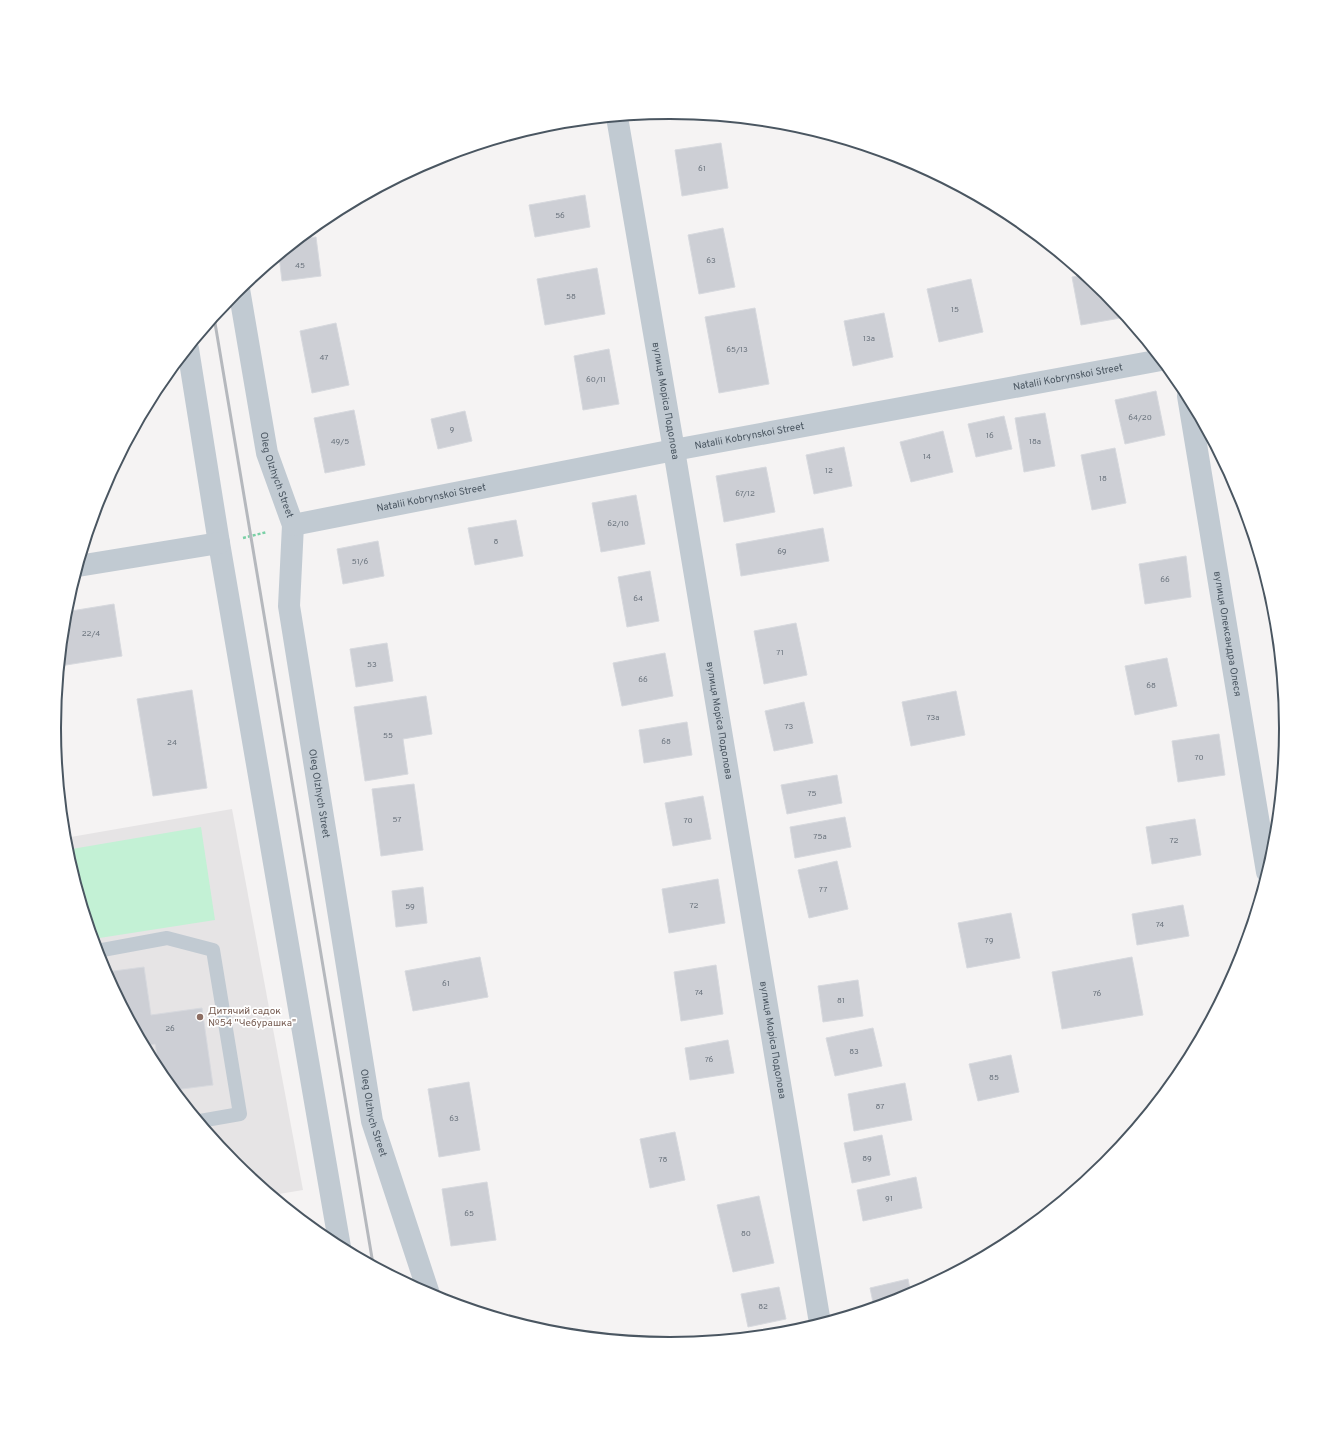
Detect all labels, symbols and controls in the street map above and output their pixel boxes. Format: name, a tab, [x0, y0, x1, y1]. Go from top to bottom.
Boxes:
house number: 61	[698, 164, 706, 174]
house number: 56	[555, 211, 565, 221]
house number: 63	[706, 256, 716, 266]
house number: 45	[295, 261, 305, 271]
house number: 58	[566, 292, 576, 302]
house number: 15	[951, 305, 959, 315]
house number: 13а	[863, 334, 875, 344]
street label: вулиця Моріса Подолова	[649, 341, 682, 461]
house number: 65/13	[726, 345, 748, 355]
house number: 47	[319, 353, 329, 363]
street label: Natalii Kobrynskoi Street	[1012, 361, 1124, 394]
house number: 60/11	[586, 375, 606, 385]
house number: 64/20	[1128, 413, 1152, 423]
street label: Natalii Kobrynskoi Street	[694, 420, 806, 453]
house number: 9	[450, 425, 455, 435]
street label: Oleg Olzhych Street	[257, 431, 296, 520]
house number: 16	[986, 431, 994, 441]
house number: 49/5	[331, 437, 349, 447]
house number: 18а	[1029, 437, 1041, 447]
house number: 14	[923, 452, 931, 462]
house number: 12	[825, 466, 833, 476]
house number: 18	[1099, 474, 1107, 484]
street label: Natalii Kobrynskoi Street	[376, 481, 487, 515]
house number: 67/12	[735, 489, 755, 499]
house number: 62/10	[607, 519, 629, 529]
house number: 8	[494, 537, 499, 547]
house number: 69	[777, 547, 787, 557]
house number: 51/6	[352, 557, 369, 567]
street label: вулиця Олександра Олеся	[1211, 570, 1244, 697]
house number: 66	[1160, 575, 1170, 585]
house number: 64	[633, 594, 643, 604]
house number: 22/4	[82, 629, 100, 639]
house number: 71	[776, 648, 784, 658]
house number: 53	[367, 660, 377, 670]
street label: вулиця Моріса Подолова	[703, 661, 735, 780]
house number: 66	[638, 675, 648, 685]
house number: 68	[1146, 681, 1156, 691]
house number: 73а	[926, 713, 940, 723]
house number: 73	[785, 722, 794, 732]
house number: 55	[383, 731, 393, 741]
house number: 68	[661, 737, 671, 747]
house number: 24	[167, 738, 177, 748]
street label: Oleg Olzhych Street	[306, 748, 333, 839]
house number: 70	[1194, 753, 1204, 763]
house number: 75	[807, 789, 817, 799]
house number: 57	[392, 815, 402, 825]
house number: 70	[683, 816, 693, 826]
house number: 75а	[813, 832, 827, 842]
house number: 72	[1170, 836, 1179, 846]
house number: 77	[819, 885, 827, 895]
house number: 72	[690, 901, 699, 911]
house number: 59	[405, 902, 415, 912]
house number: 74	[1156, 920, 1164, 930]
house number: 79	[985, 936, 994, 946]
house number: 61	[442, 979, 450, 989]
street label: вулиця Моріса Подолова	[756, 980, 789, 1100]
house number: 74	[695, 988, 703, 998]
house number: 76	[1093, 989, 1101, 999]
house number: 81	[837, 996, 845, 1006]
place label: Дитячий садок №54 "Чебурашка"	[208, 1005, 296, 1030]
marker: Дитячий садок №54 "Чебурашка"	[195, 1012, 205, 1022]
house number: 26	[165, 1024, 175, 1034]
house number: 83	[849, 1047, 859, 1057]
house number: 76	[705, 1055, 713, 1065]
street label: Oleg Olzhych Street	[357, 1068, 390, 1159]
house number: 85	[989, 1073, 999, 1083]
house number: 87	[876, 1102, 884, 1112]
house number: 63	[449, 1114, 459, 1124]
house number: 89	[862, 1154, 872, 1164]
house number: 78	[659, 1155, 668, 1165]
house number: 91	[885, 1194, 893, 1204]
house number: 65	[464, 1209, 474, 1219]
house number: 80	[741, 1229, 751, 1239]
house number: 82	[758, 1302, 768, 1312]

